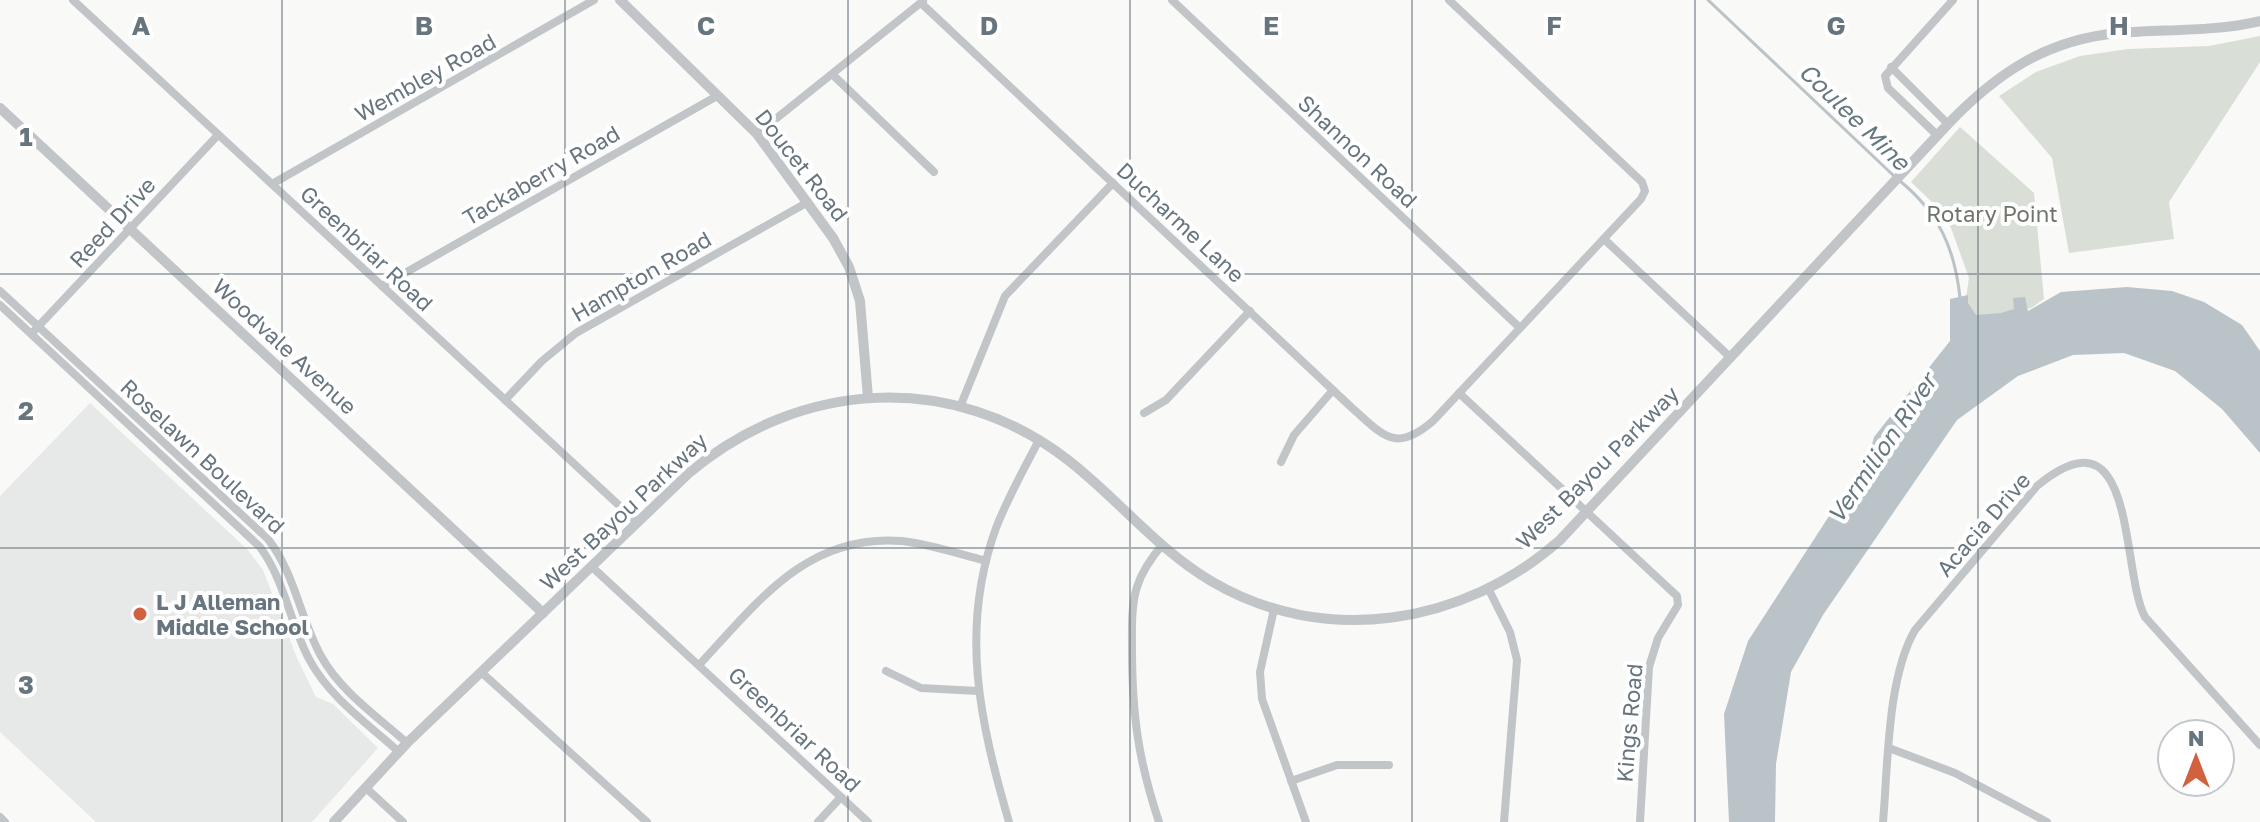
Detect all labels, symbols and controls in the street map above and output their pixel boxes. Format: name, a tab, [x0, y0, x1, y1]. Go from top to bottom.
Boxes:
text: A	[132, 10, 151, 41]
text: B	[415, 10, 433, 41]
text: C	[697, 10, 715, 41]
text: D	[980, 10, 998, 41]
text: E	[1263, 10, 1279, 41]
text: F	[1546, 10, 1562, 41]
text: G	[1826, 10, 1846, 41]
text: H	[2109, 10, 2129, 41]
street label: Wembley Road	[350, 27, 500, 127]
water label: Coulee Mine	[1794, 56, 1918, 177]
street label: Shannon Road	[1293, 89, 1423, 213]
street label: Doucet Road	[750, 104, 854, 226]
street label: Tackaberry Road	[458, 119, 624, 231]
text: 1	[19, 121, 33, 152]
street label: Ducharme Lane	[1112, 156, 1250, 288]
street label: Reed Drive	[63, 171, 161, 273]
street label: Greenbriar Road	[295, 180, 439, 316]
park label: Rotary Point	[1926, 200, 2058, 227]
street label: Hampton Road	[566, 225, 716, 327]
street label: Woodvale Avenue	[207, 272, 363, 420]
water label: Vermilion River	[1820, 365, 1944, 528]
street label: Roselawn Boulevard	[115, 373, 291, 539]
street label: West Bayou Parkway	[1510, 380, 1684, 554]
text: 2	[18, 395, 34, 426]
street label: West Bayou Parkway	[534, 426, 712, 596]
street label: Acacia Drive	[1930, 466, 2036, 582]
place label: L J Alleman Middle School	[156, 588, 309, 640]
marker: L J Alleman Middle School	[131, 605, 149, 623]
street label: Greenbriar Road	[723, 661, 867, 797]
street label: Kings Road	[1610, 662, 1648, 784]
text: 3	[18, 669, 34, 700]
north arrow	[2156, 718, 2236, 798]
text: N	[2188, 724, 2204, 751]

